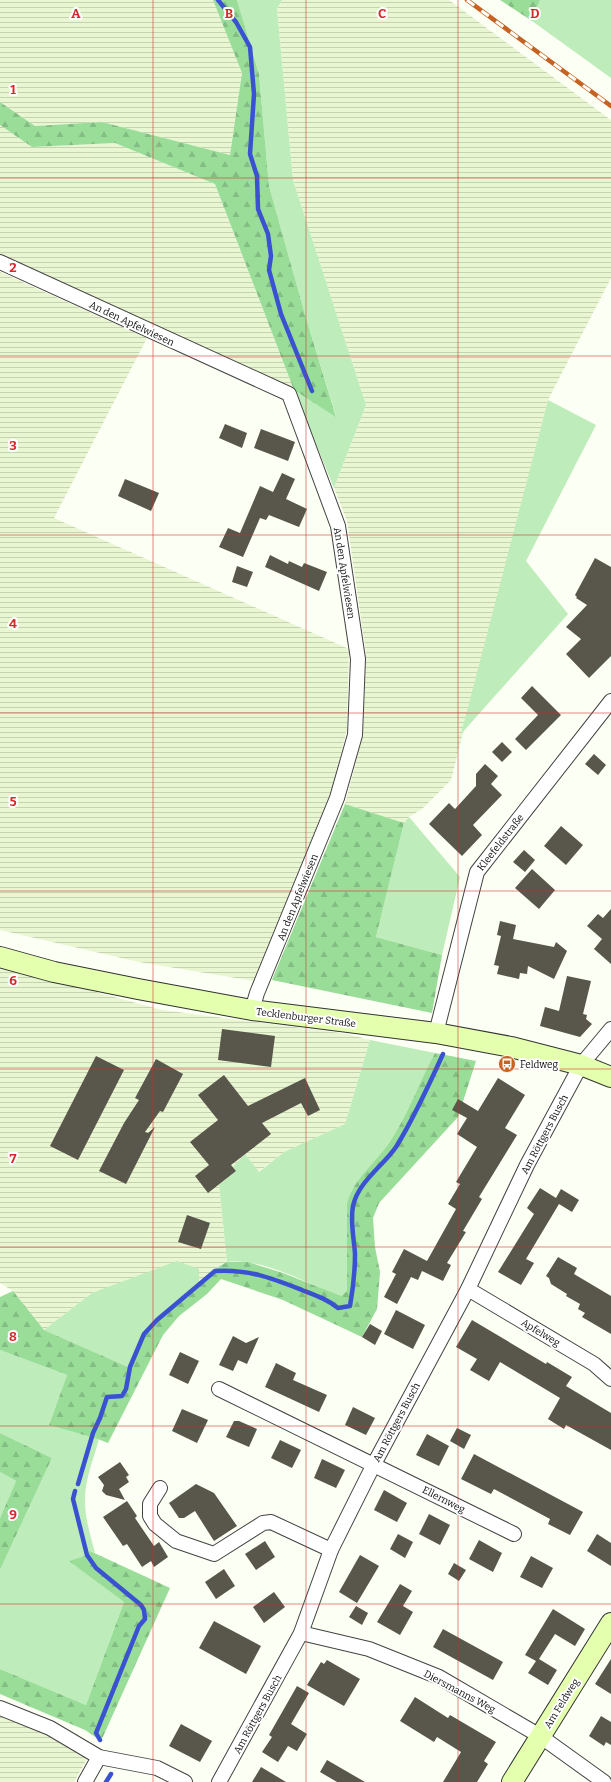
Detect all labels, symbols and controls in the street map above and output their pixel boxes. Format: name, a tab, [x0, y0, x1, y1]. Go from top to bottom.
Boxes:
text: A	[71, 6, 81, 21]
text: B	[225, 6, 233, 21]
text: C	[378, 6, 386, 21]
text: D	[530, 6, 540, 21]
text: 1	[10, 82, 16, 97]
text: 2	[9, 260, 17, 275]
street label: An den Apfelwiesen	[87, 299, 177, 349]
text: 3	[9, 438, 17, 453]
street label: An den Apfelwiesen	[331, 527, 357, 620]
text: 4	[9, 616, 17, 631]
text: 5	[9, 794, 17, 809]
street label: Kleefeldstraße	[475, 812, 527, 873]
street label: An den Apfelwiesen	[275, 852, 321, 942]
text: 6	[9, 973, 17, 988]
street label: Tecklenburger Straße	[255, 1006, 356, 1030]
bus stop icon: Feldweg	[497, 1054, 517, 1074]
place label: Feldweg	[520, 1059, 559, 1071]
street label: Am Röttgers Busch	[519, 1092, 571, 1176]
text: 7	[10, 1151, 17, 1166]
street label: Apfelweg	[519, 1317, 562, 1349]
text: 8	[9, 1329, 17, 1344]
street label: Am Röttgers Busch	[371, 1380, 423, 1464]
street label: Ellernweg	[420, 1484, 467, 1516]
text: 9	[9, 1507, 17, 1522]
street label: Diersmanns Weg	[422, 1668, 498, 1716]
street label: Am Röttgers Busch	[231, 1672, 285, 1756]
street label: Am Feldweg	[542, 1676, 582, 1731]

